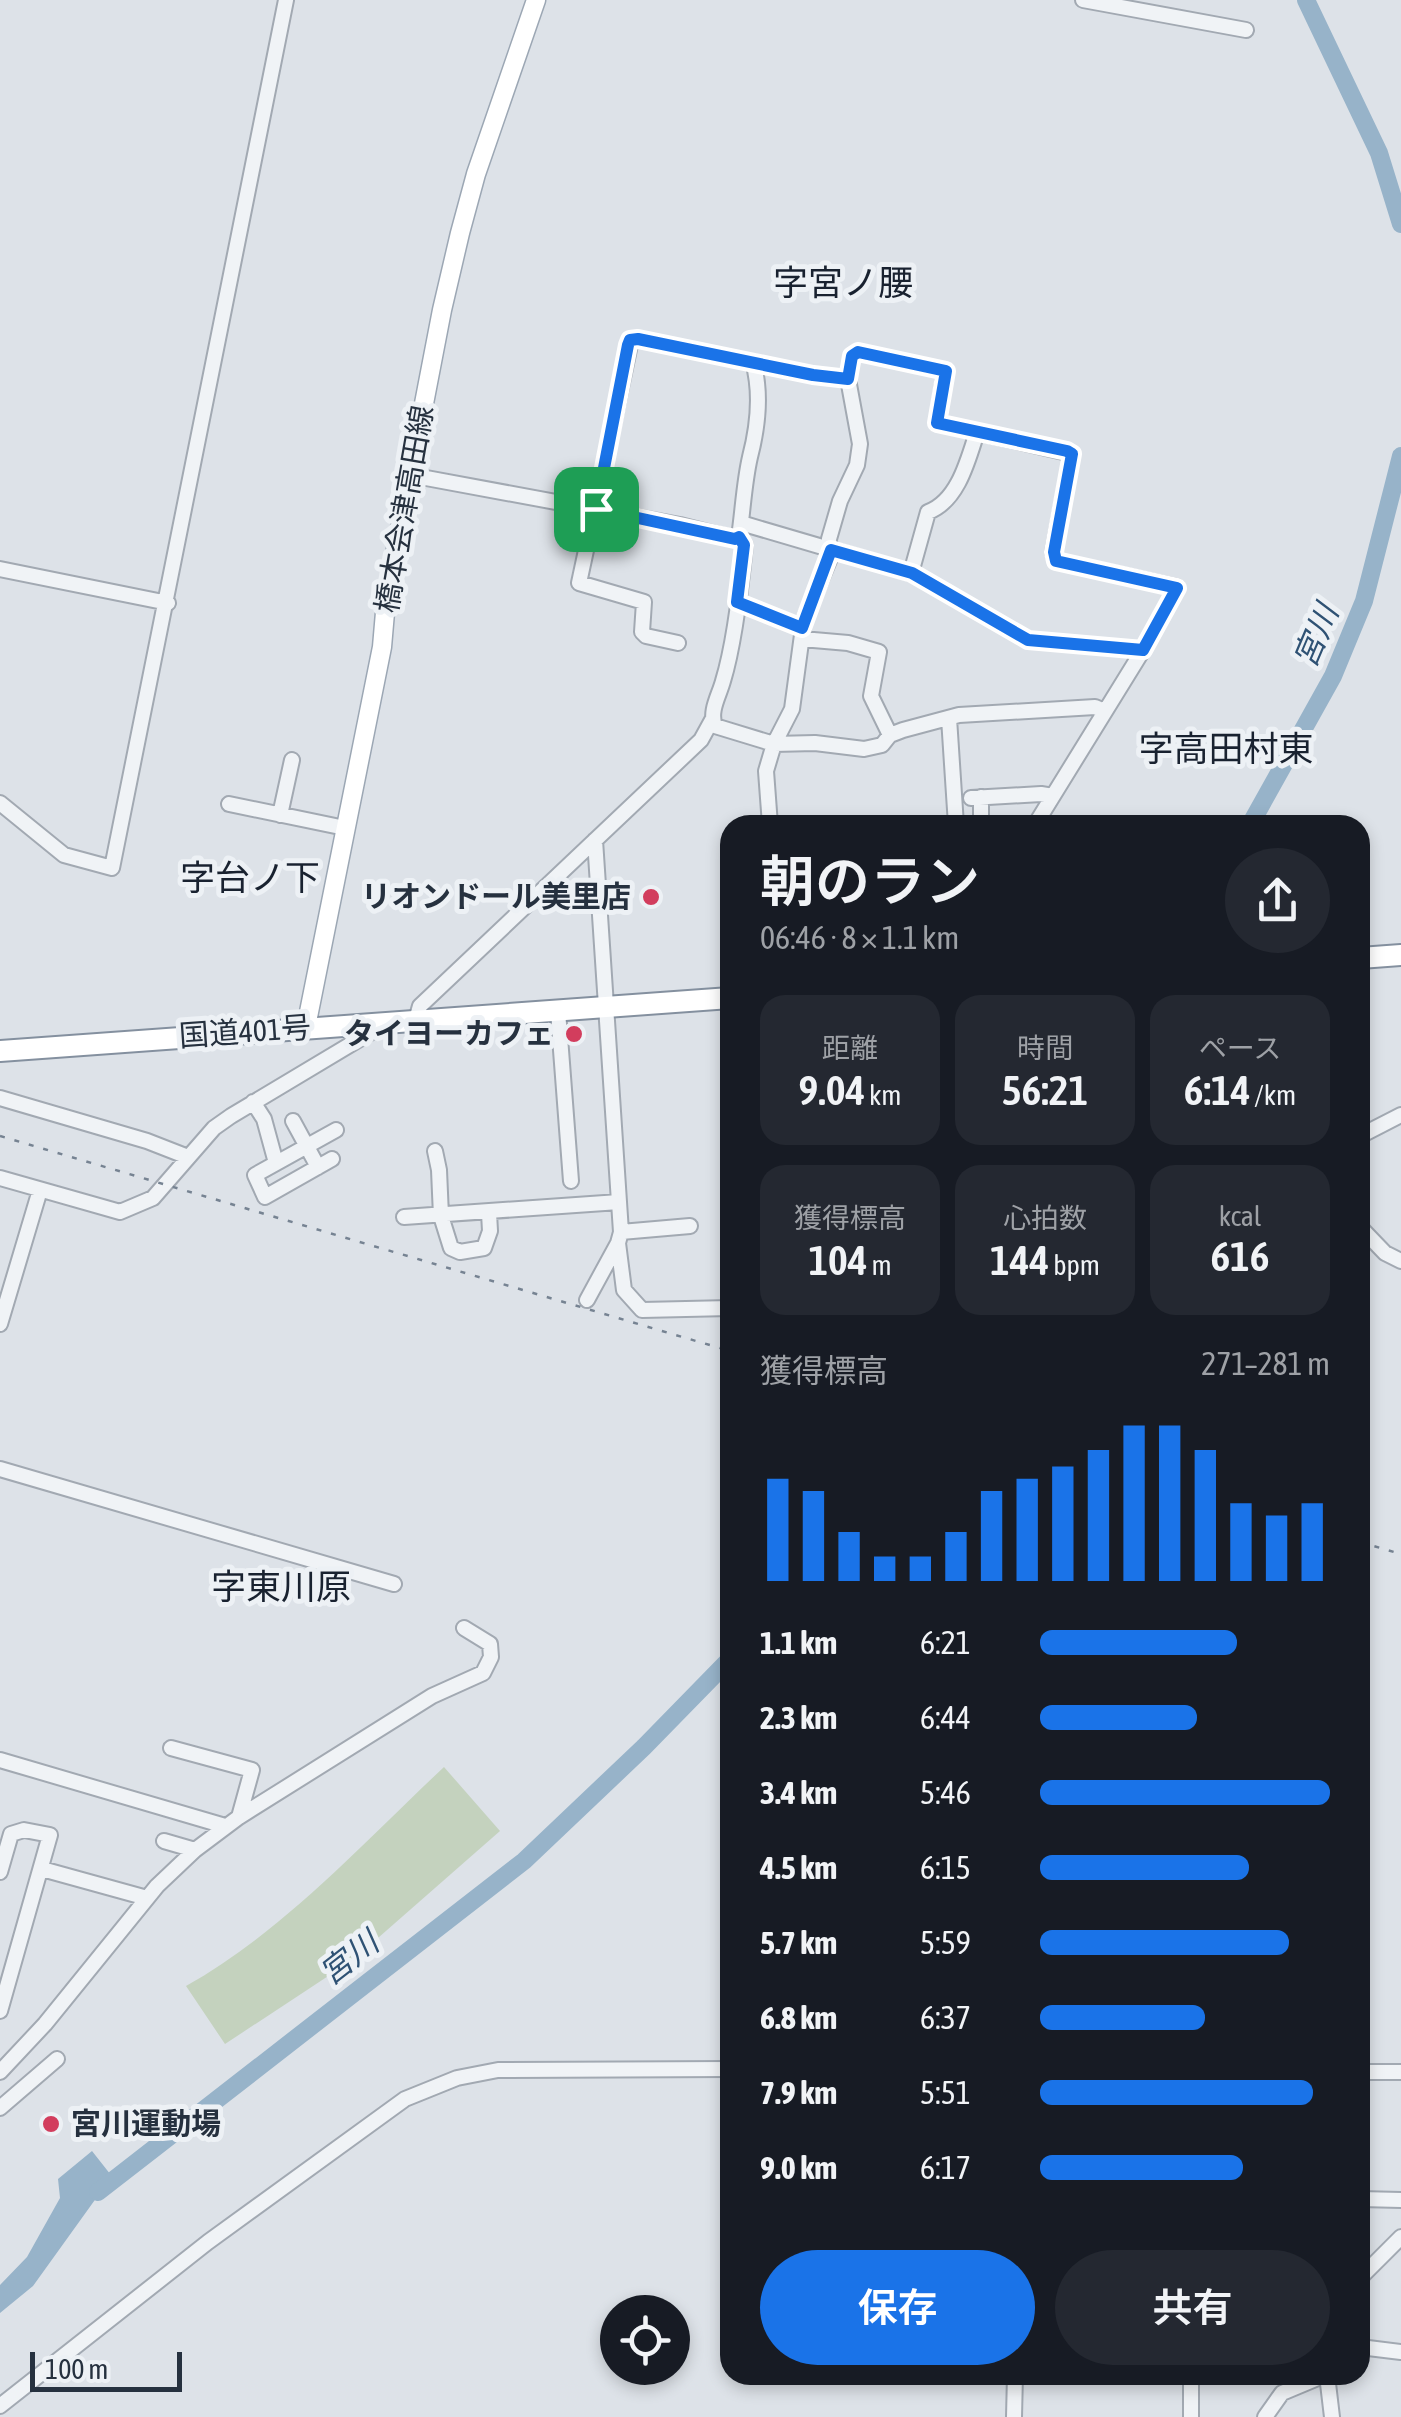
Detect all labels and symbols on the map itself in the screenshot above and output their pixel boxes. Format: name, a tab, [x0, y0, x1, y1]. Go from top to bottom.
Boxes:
district label: 字宮ノ腰	[773, 262, 913, 302]
street label: 橋本会津高田線	[369, 402, 439, 615]
pin	[554, 467, 639, 552]
water label: 宮川	[1286, 596, 1346, 672]
district label: 字高田村東	[1138, 728, 1314, 768]
district label: 字台ノ下	[180, 857, 320, 897]
place label: リオンドール美里店	[361, 879, 631, 913]
marker: リオンドール美里店	[640, 886, 662, 908]
street label: 国道401号	[178, 1009, 312, 1053]
place label: タイヨーカフェ	[344, 1016, 554, 1050]
marker: タイヨーカフェ	[563, 1023, 585, 1045]
district label: 字東川原	[211, 1566, 351, 1606]
water label: 宮川	[312, 1921, 388, 1992]
place label: 宮川運動場	[71, 2106, 221, 2140]
marker: 宮川運動場	[40, 2113, 62, 2135]
scale bar	[30, 2347, 182, 2392]

